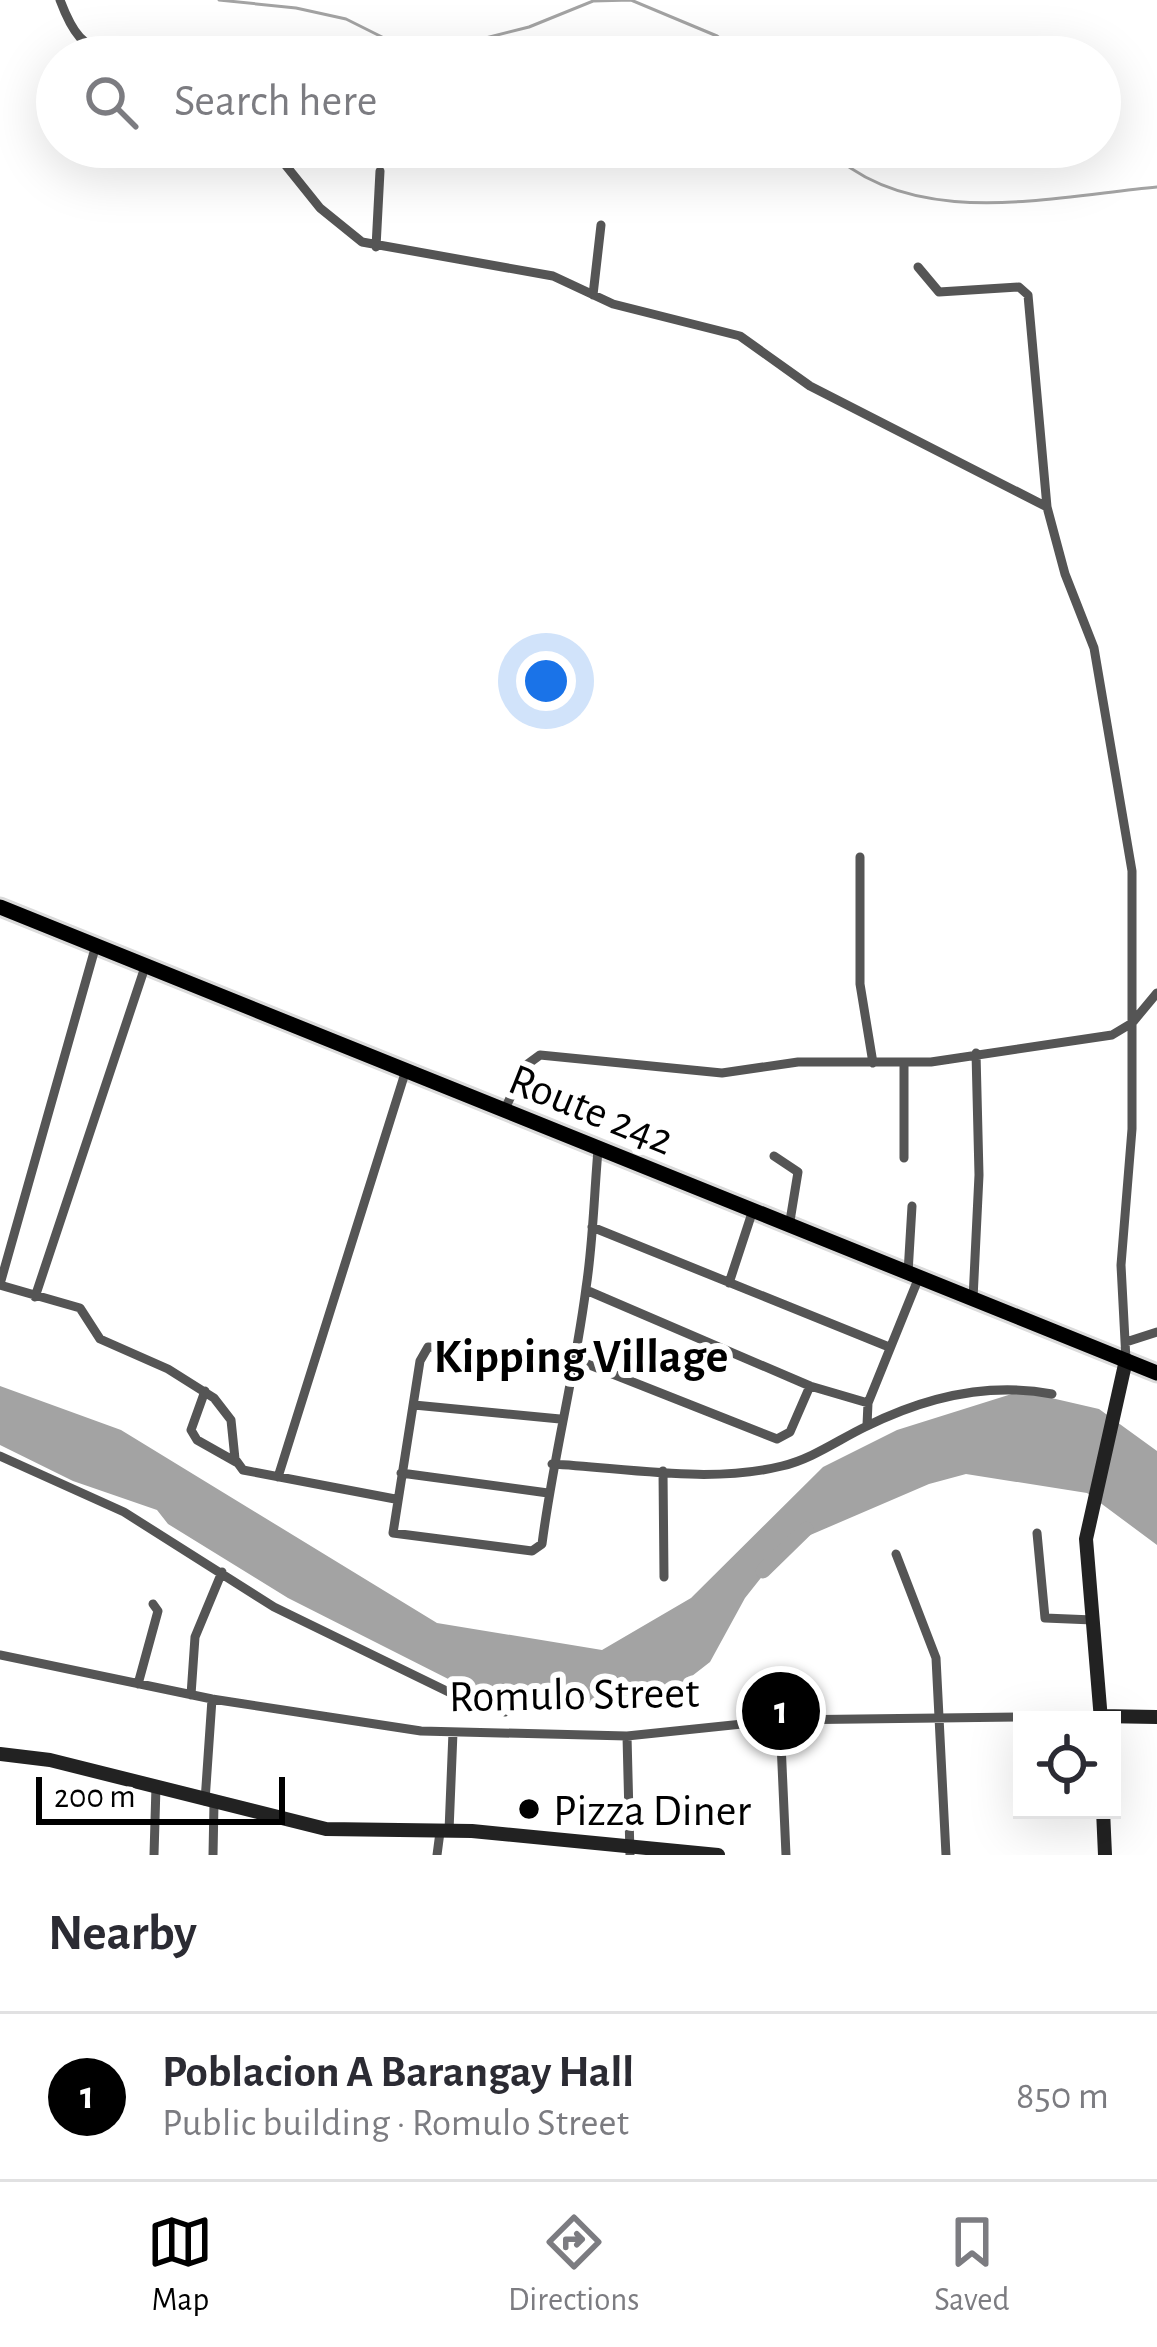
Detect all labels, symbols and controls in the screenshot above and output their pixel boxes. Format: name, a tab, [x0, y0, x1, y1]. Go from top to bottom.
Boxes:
search box	[36, 36, 1121, 168]
icon: search	[78, 69, 144, 135]
text: Search here	[174, 79, 377, 124]
your location	[516, 651, 576, 711]
street label: Route 242	[502, 1057, 680, 1164]
district label: Kipping Village	[434, 1334, 728, 1382]
pin: 1	[742, 1666, 820, 1756]
street label: Romulo Street	[448, 1671, 700, 1720]
map controls	[1013, 1711, 1121, 1819]
button: locate	[1013, 1711, 1121, 1819]
scale bar	[36, 1771, 285, 1824]
text: 200 m	[54, 1781, 136, 1814]
place label: Pizza Diner	[553, 1789, 752, 1834]
marker: Pizza Diner	[516, 1796, 542, 1822]
text: Nearby	[48, 1908, 197, 1959]
text: Poblacion A Barangay Hall	[162, 2050, 634, 2095]
text: 1	[80, 2077, 94, 2116]
text: 850 m	[1016, 2077, 1109, 2116]
text: Public building · Romulo Street	[162, 2104, 629, 2143]
tab: Map	[147, 2209, 213, 2321]
tab: Directions	[508, 2209, 639, 2321]
tab: Saved	[934, 2209, 1010, 2321]

